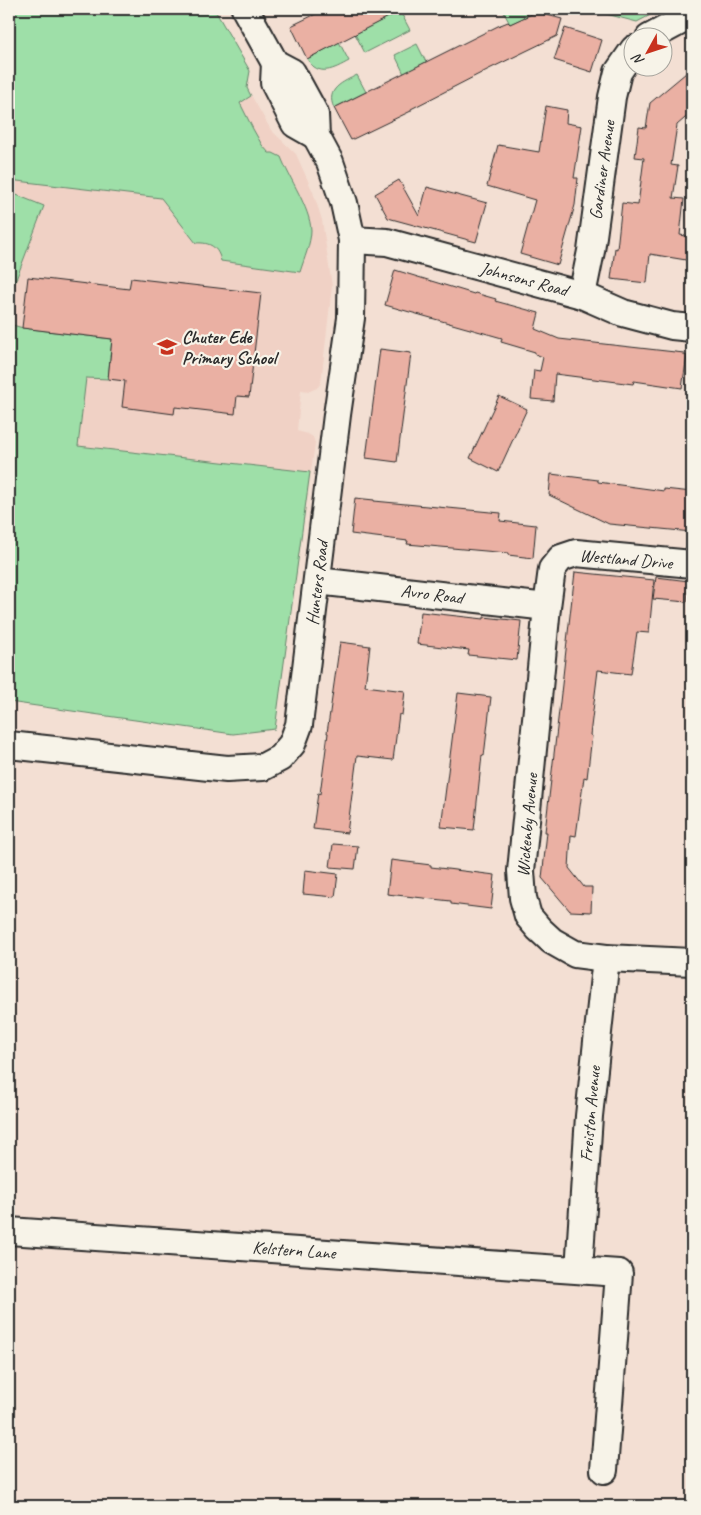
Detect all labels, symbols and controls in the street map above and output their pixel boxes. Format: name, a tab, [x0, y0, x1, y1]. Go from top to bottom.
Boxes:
north arrow	[624, 28, 674, 78]
text: N	[628, 49, 648, 69]
street label: Gardiner Avenue	[584, 118, 620, 221]
street label: Johnsons Road	[477, 256, 573, 302]
place label: Chuter Ede Primary School	[182, 326, 280, 369]
school or university icon: Chuter Ede Primary School	[156, 336, 178, 358]
street label: Hunters Road	[301, 537, 333, 626]
street label: Westland Drive	[579, 544, 674, 574]
street label: Avro Road	[400, 579, 467, 609]
street label: Wickenby Avenue	[512, 771, 543, 878]
street label: Freiston Avenue	[575, 1064, 605, 1163]
street label: Kelstern Lane	[252, 1236, 337, 1264]

